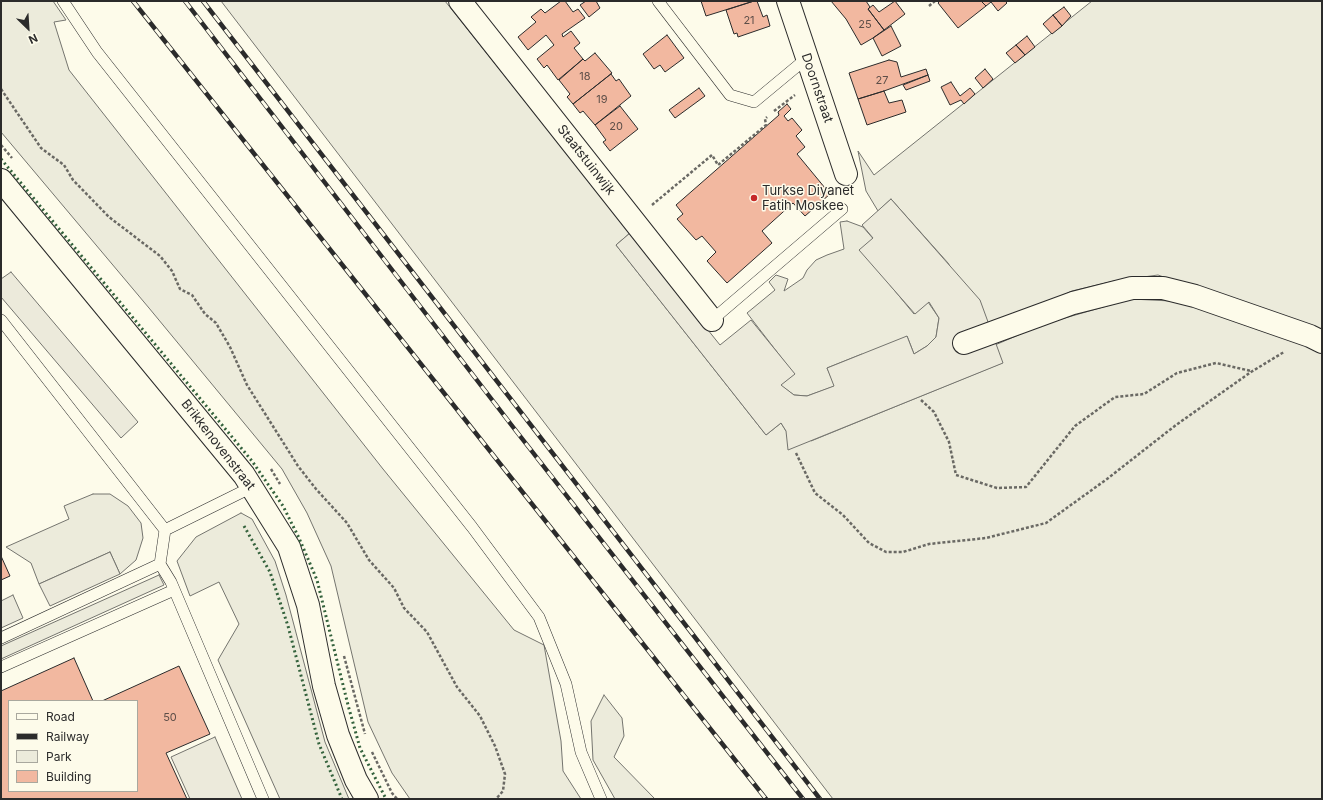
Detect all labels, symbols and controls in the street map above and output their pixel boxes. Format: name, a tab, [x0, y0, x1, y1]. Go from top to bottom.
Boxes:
north arrow	[8, 8, 48, 48]
house number: 21	[743, 14, 755, 28]
house number: 25	[858, 18, 872, 32]
text: N	[26, 31, 40, 47]
street label: Doornstraat	[798, 51, 836, 125]
house number: 18	[579, 70, 591, 84]
house number: 27	[876, 74, 888, 88]
house number: 19	[596, 93, 608, 107]
house number: 20	[609, 120, 623, 134]
street label: Staatstuinwijk	[554, 122, 618, 198]
place label: Turkse Diyanet Fatih Moskee	[762, 183, 854, 214]
marker: Turkse Diyanet Fatih Moskee	[749, 193, 759, 203]
street label: Brikkenovenstraat	[178, 397, 258, 493]
legend	[8, 700, 138, 792]
text: Road	[46, 709, 75, 724]
house number: 50	[163, 711, 177, 725]
text: Railway	[46, 729, 89, 744]
text: Park	[46, 749, 72, 764]
text: Building	[46, 769, 91, 784]

